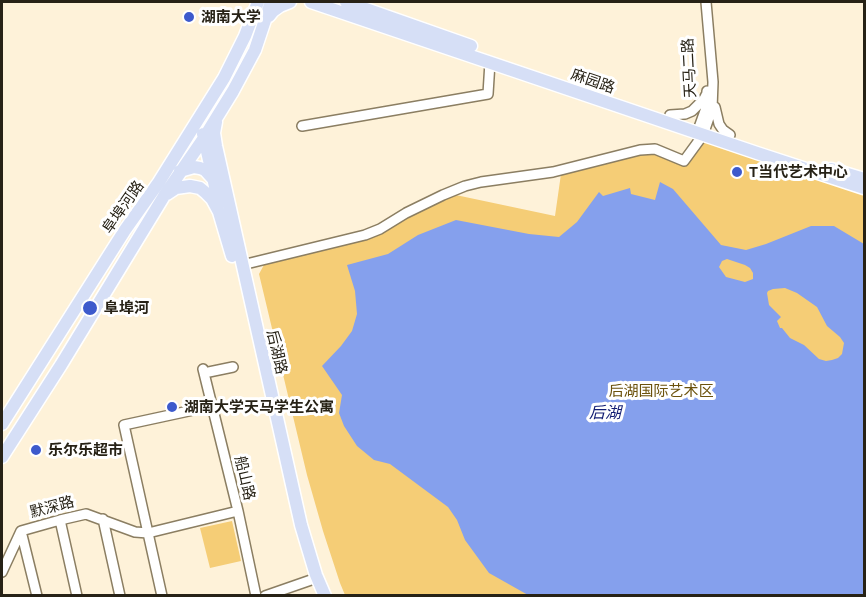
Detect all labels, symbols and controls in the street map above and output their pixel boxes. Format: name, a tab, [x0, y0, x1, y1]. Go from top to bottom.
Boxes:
place label: 湖南大学	[201, 8, 261, 26]
marker: 湖南大学	[182, 10, 196, 24]
street label: 天马二路	[678, 38, 700, 98]
street label: 麻园路	[569, 65, 617, 97]
place label: T当代艺术中心	[749, 163, 848, 181]
marker: T当代艺术中心	[730, 165, 744, 179]
street label: 阜埠河路	[98, 177, 148, 237]
marker: 阜埠河	[81, 299, 99, 317]
place label: 阜埠河	[104, 299, 149, 317]
street label: 后湖路	[263, 328, 291, 376]
park label: 后湖国际艺术区	[609, 382, 713, 400]
place label: 湖南大学天马学生公寓	[184, 398, 334, 416]
marker: 湖南大学天马学生公寓	[165, 400, 179, 414]
water label: 后湖	[589, 403, 621, 423]
place label: 乐尔乐超市	[48, 441, 123, 459]
marker: 乐尔乐超市	[29, 443, 43, 457]
street label: 船山路	[231, 454, 259, 502]
street label: 默深路	[28, 492, 76, 522]

